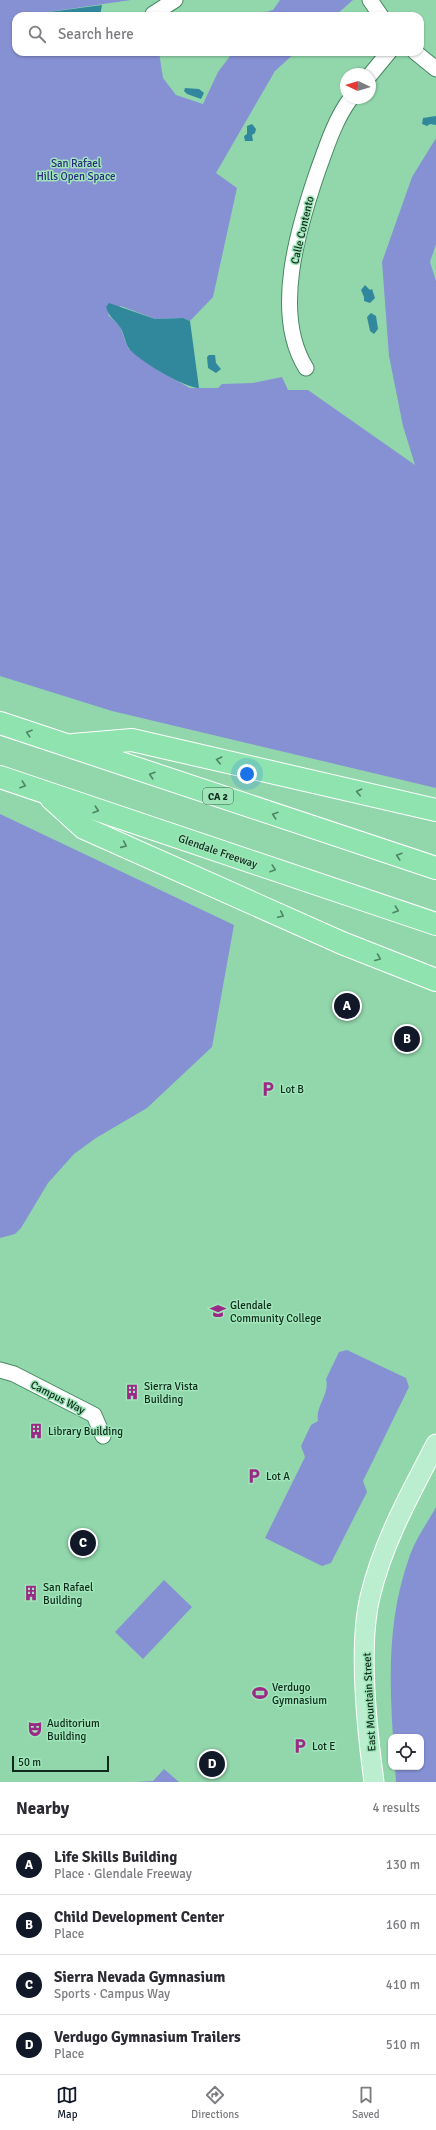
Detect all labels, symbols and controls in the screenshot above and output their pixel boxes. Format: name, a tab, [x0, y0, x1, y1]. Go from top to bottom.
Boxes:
search box	[12, 12, 424, 56]
icon: search	[26, 23, 48, 45]
text: Search here	[58, 25, 134, 43]
north arrow	[340, 68, 376, 104]
park label: San Rafael Hills Open Space	[36, 157, 116, 183]
street label: Calle Contento	[288, 195, 317, 265]
one-way arrow	[25, 729, 32, 738]
one-way arrow	[215, 756, 222, 764]
your location	[237, 764, 257, 784]
one-way arrow	[149, 771, 156, 780]
one-way arrow	[19, 781, 26, 789]
road number: CA 2	[203, 788, 233, 804]
one-way arrow	[356, 788, 362, 796]
one-way arrow	[93, 805, 100, 814]
one-way arrow	[272, 812, 279, 820]
street label: Glendale Freeway	[177, 832, 260, 871]
one-way arrow	[121, 841, 128, 849]
one-way arrow	[396, 852, 403, 861]
one-way arrow	[269, 864, 276, 873]
one-way arrow	[392, 905, 399, 914]
one-way arrow	[277, 910, 285, 918]
one-way arrow	[375, 953, 382, 961]
pin: A	[334, 991, 360, 1021]
pin: B	[394, 1024, 420, 1054]
parking icon: Lot B	[259, 1080, 277, 1098]
place label: Lot B	[280, 1083, 304, 1096]
place label: Glendale Community College	[230, 1299, 322, 1325]
school or university icon: Glendale Community College	[209, 1302, 227, 1320]
street label: Campus Way	[28, 1378, 88, 1417]
place label: Sierra Vista Building	[144, 1380, 199, 1406]
building icon: Sierra Vista Building	[123, 1383, 141, 1401]
building icon: Library Building	[27, 1422, 45, 1440]
place label: Library Building	[48, 1425, 123, 1438]
parking icon: Lot A	[245, 1467, 263, 1485]
place label: Lot A	[266, 1470, 290, 1483]
pin: C	[70, 1528, 96, 1558]
place label: San Rafael Building	[43, 1581, 93, 1607]
building icon: San Rafael Building	[22, 1584, 40, 1602]
street label: East Mountain Street	[360, 1652, 379, 1752]
place label: Verdugo Gymnasium	[272, 1681, 327, 1707]
sports icon: Verdugo Gymnasium	[251, 1684, 269, 1702]
place label: Auditorium Building	[47, 1717, 100, 1743]
theatre icon: Auditorium Building	[26, 1720, 44, 1738]
map controls	[388, 1734, 424, 1770]
button: locate	[388, 1734, 424, 1770]
parking icon: Lot E	[291, 1737, 309, 1755]
place label: Lot E	[312, 1740, 336, 1753]
pin: D	[199, 1749, 225, 1779]
scale bar	[12, 1754, 109, 1773]
text: 50 m	[18, 1756, 41, 1769]
text: Nearby	[16, 1798, 69, 1819]
text: 4 results	[372, 1800, 420, 1816]
text: Life Skills Building	[54, 1848, 177, 1866]
text: A	[25, 1857, 33, 1873]
text: 130 m	[386, 1857, 420, 1873]
text: Place · Glendale Freeway	[54, 1866, 192, 1882]
text: Child Development Center	[54, 1908, 224, 1926]
text: B	[25, 1917, 33, 1933]
text: 160 m	[386, 1917, 420, 1933]
text: Place	[54, 1926, 84, 1942]
text: Sierra Nevada Gymnasium	[54, 1968, 225, 1986]
text: C	[25, 1977, 33, 1993]
text: 410 m	[386, 1977, 420, 1993]
text: Sports · Campus Way	[54, 1986, 170, 2002]
text: Verdugo Gymnasium Trailers	[54, 2028, 241, 2046]
text: D	[25, 2037, 33, 2053]
text: 510 m	[386, 2037, 420, 2053]
text: Place	[54, 2046, 84, 2062]
tab: Map	[56, 2084, 78, 2121]
tab: Directions	[191, 2084, 239, 2121]
tab: Saved	[352, 2084, 380, 2121]

